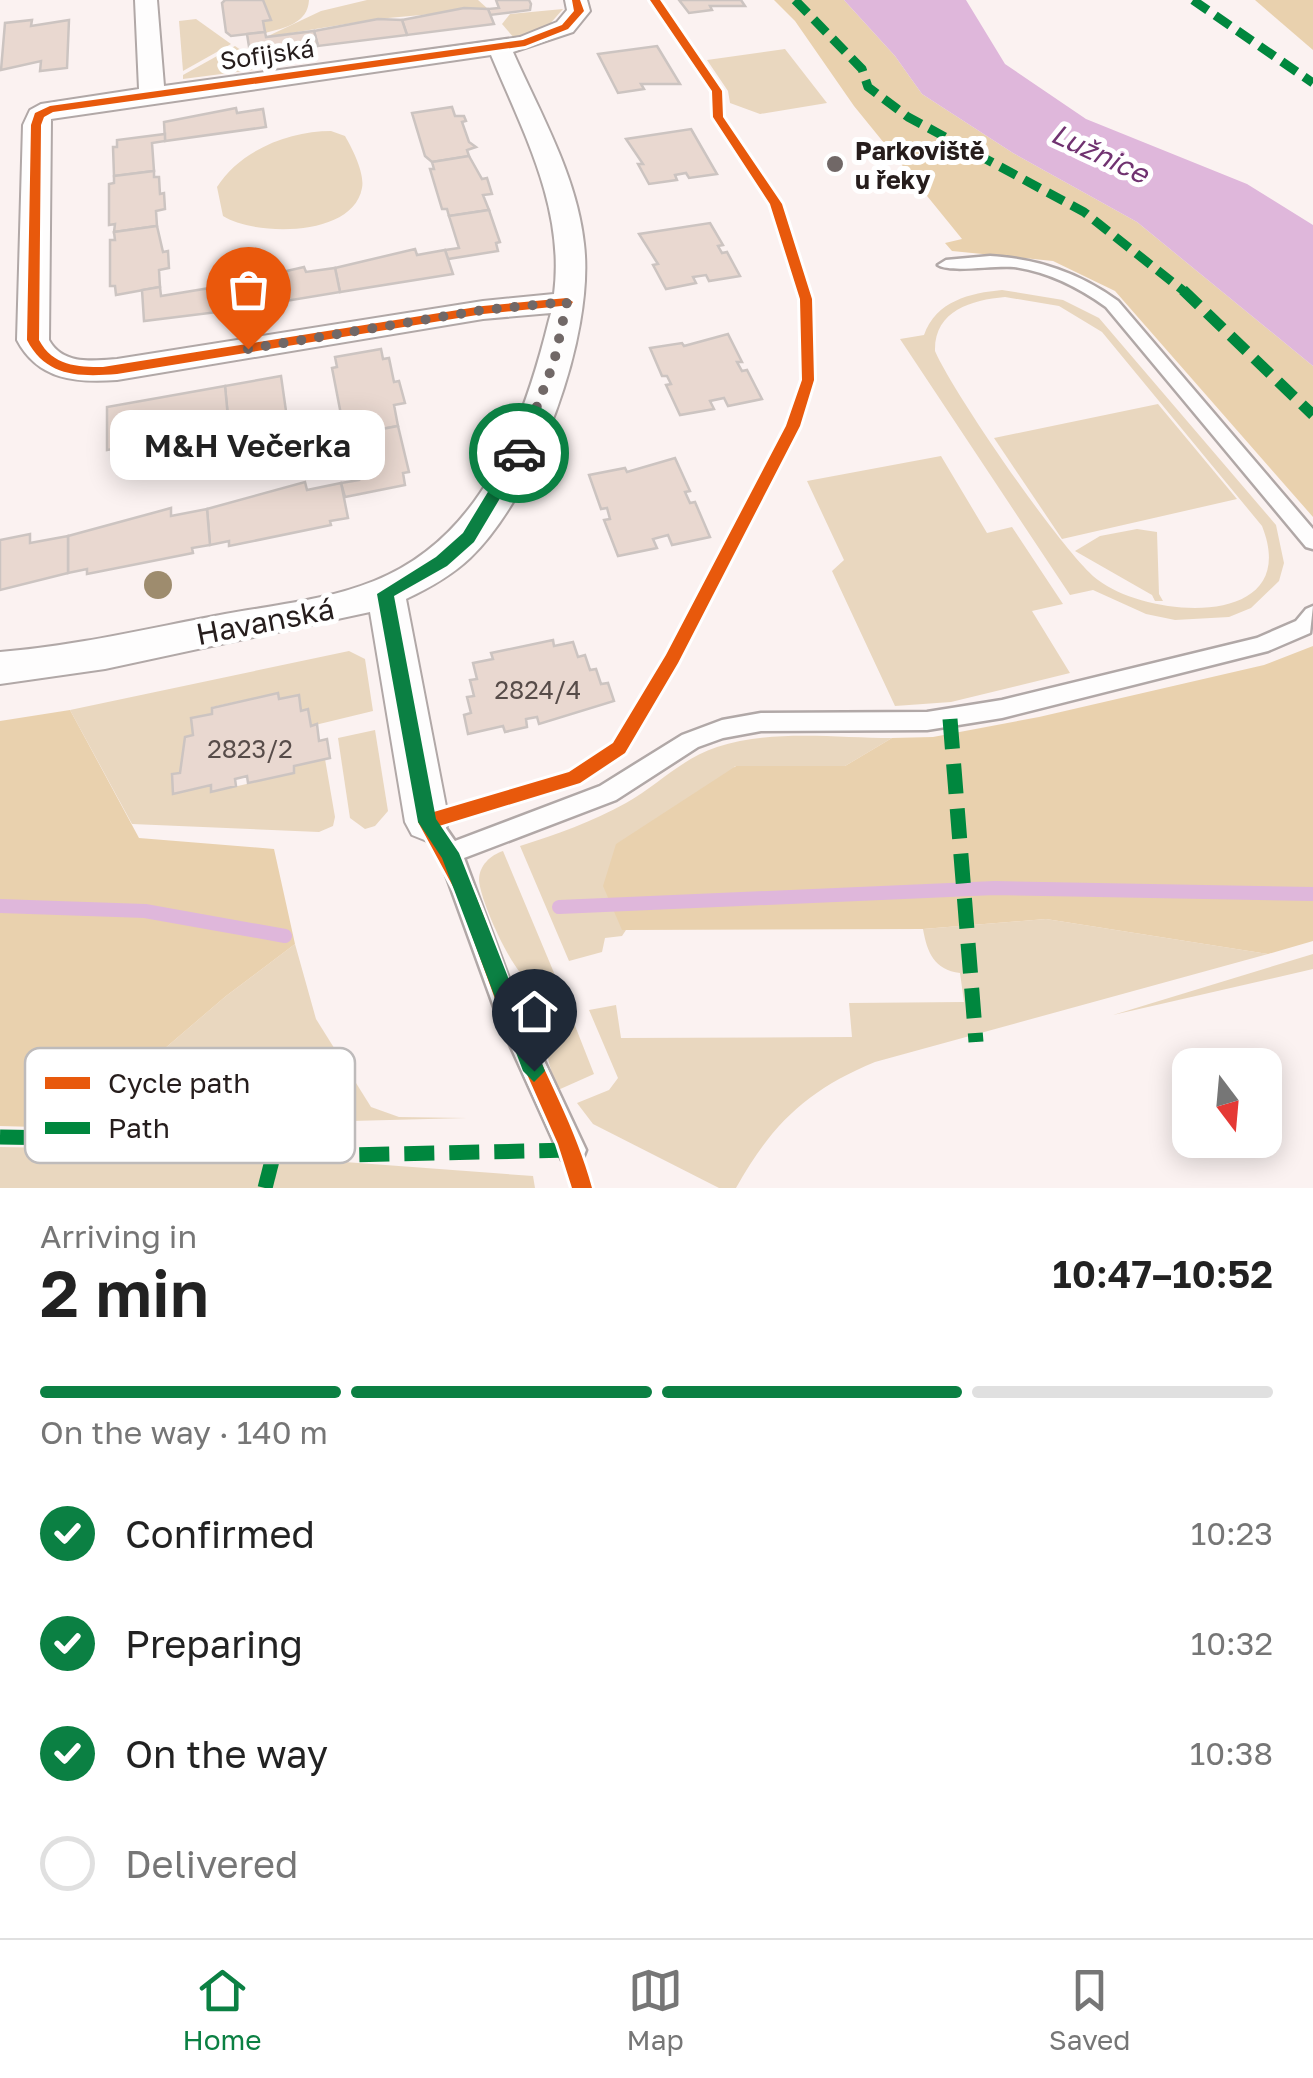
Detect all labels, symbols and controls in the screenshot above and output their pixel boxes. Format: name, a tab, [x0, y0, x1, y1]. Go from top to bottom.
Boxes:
street label: Sofijská	[218, 32, 316, 76]
water label: Lužnice	[1046, 116, 1155, 190]
place label: Parkoviště u řeky	[855, 135, 985, 195]
marker: Parkoviště u řeky	[824, 153, 846, 175]
pin	[206, 247, 291, 350]
icon: bag	[221, 262, 276, 317]
courier	[469, 403, 569, 503]
callout: M&H Večerka	[110, 409, 386, 479]
text: M&H Večerka	[144, 426, 351, 464]
icon: car	[492, 426, 547, 481]
street label: Havanská	[193, 590, 337, 652]
house number: 2824/4	[495, 674, 581, 705]
house number: 2823/2	[207, 733, 293, 764]
pin	[492, 969, 577, 1072]
icon: home	[507, 984, 562, 1039]
legend	[25, 1048, 355, 1163]
north arrow	[1172, 1048, 1282, 1158]
map controls	[1172, 1048, 1282, 1158]
text: Cycle path	[108, 1066, 251, 1099]
text: Path	[108, 1111, 170, 1144]
text: Arriving in	[40, 1217, 197, 1255]
text: 10:47–10:52	[1053, 1251, 1273, 1296]
text: 2 min	[40, 1253, 209, 1331]
text: On the way · 140 m	[40, 1413, 328, 1451]
icon: check	[40, 1506, 95, 1561]
text: Confirmed	[125, 1511, 315, 1556]
text: 10:23	[1191, 1514, 1273, 1552]
icon: check	[40, 1616, 95, 1671]
text: Preparing	[125, 1621, 303, 1666]
text: 10:32	[1191, 1624, 1273, 1662]
icon: check	[40, 1726, 95, 1781]
text: On the way	[125, 1731, 328, 1776]
text: 10:38	[1190, 1734, 1273, 1772]
text: Delivered	[125, 1841, 298, 1886]
tab: Home	[183, 1963, 262, 2056]
tab: Map	[627, 1963, 684, 2056]
tab: Saved	[1049, 1963, 1131, 2056]

